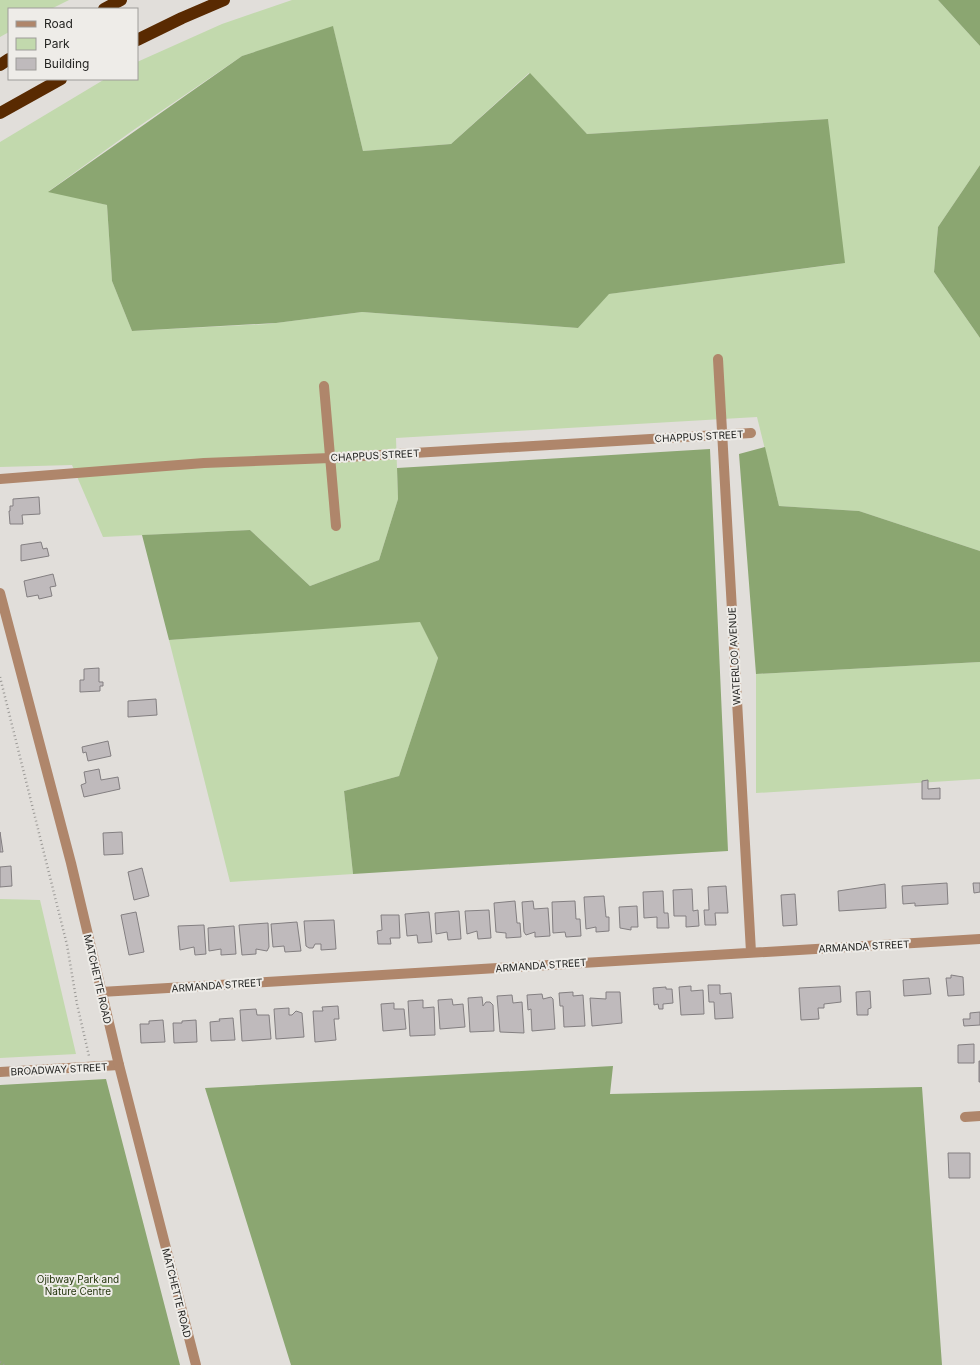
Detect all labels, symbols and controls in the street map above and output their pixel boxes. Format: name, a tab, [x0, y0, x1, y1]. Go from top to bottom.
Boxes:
legend	[8, 8, 138, 80]
text: Road	[44, 16, 73, 31]
text: Park	[44, 36, 70, 51]
text: Building	[44, 56, 89, 71]
street label: CHAPPUS STREET	[654, 428, 744, 444]
street label: CHAPPUS STREET	[330, 447, 420, 463]
street label: WATERLOO AVENUE	[725, 607, 743, 705]
street label: MATCHETTE ROAD	[82, 933, 114, 1025]
street label: ARMANDA STREET	[818, 938, 910, 954]
street label: ARMANDA STREET	[495, 956, 587, 974]
street label: ARMANDA STREET	[171, 976, 263, 994]
street label: BROADWAY STREET	[10, 1060, 108, 1078]
street label: MATCHETTE ROAD	[160, 1247, 194, 1339]
park label: Ojibway Park and Nature Centre	[37, 1273, 119, 1297]

